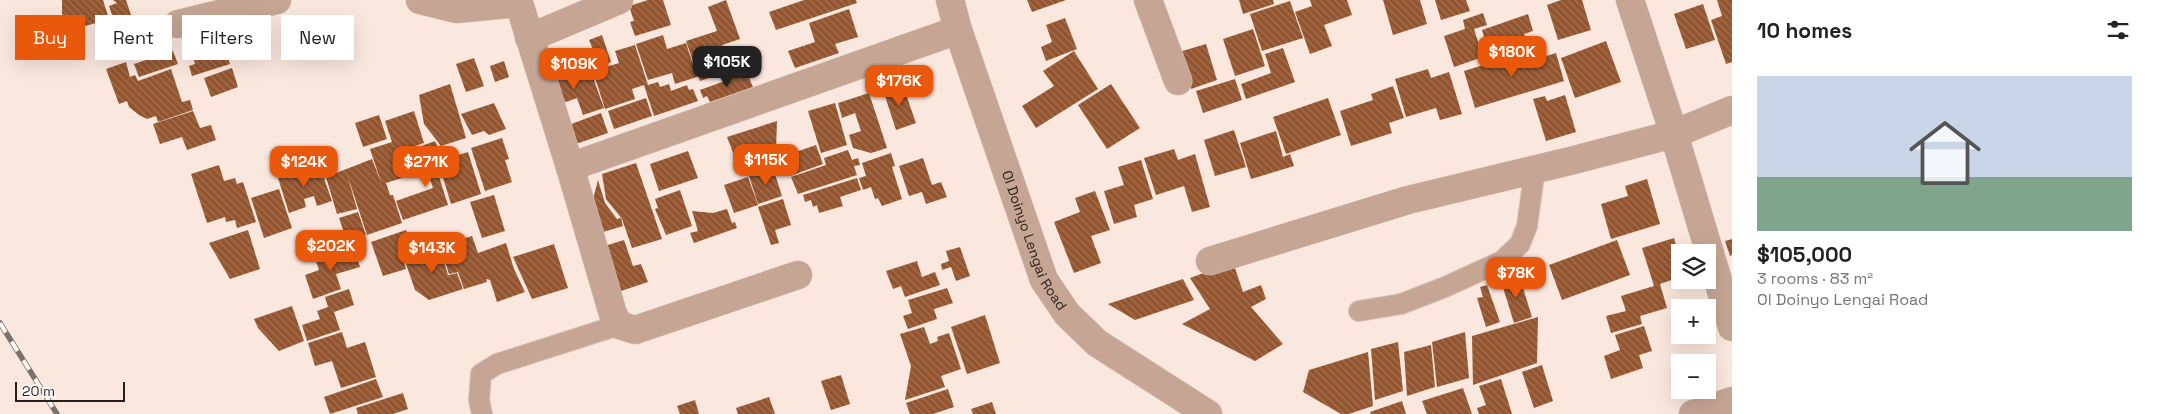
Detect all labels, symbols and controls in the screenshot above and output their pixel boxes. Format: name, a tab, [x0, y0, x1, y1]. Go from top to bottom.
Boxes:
chip: Buy	[15, 15, 85, 60]
chip: Rent	[95, 15, 172, 60]
chip: Filters	[182, 15, 271, 60]
chip: New	[281, 15, 354, 60]
icon: filters	[2104, 16, 2132, 44]
text: 10 homes	[1757, 17, 1852, 44]
pin: $180K	[1477, 36, 1547, 78]
text: $180K	[1489, 41, 1535, 62]
pin: $105K	[692, 46, 762, 88]
pin: $109K	[539, 48, 609, 90]
text: $105K	[704, 51, 750, 72]
text: $109K	[550, 53, 598, 74]
pin: $176K	[864, 64, 934, 107]
text: $176K	[876, 70, 922, 91]
icon: home	[1900, 108, 1990, 198]
pin: $115K	[731, 144, 801, 186]
pin: $124K	[269, 146, 339, 188]
pin: $271K	[391, 146, 461, 188]
text: $115K	[744, 149, 788, 170]
text: $124K	[281, 151, 327, 172]
text: $271K	[404, 151, 449, 172]
street label: Ol Doinyo Lengai Road	[998, 168, 1071, 314]
pin: $202K	[296, 230, 366, 272]
pin: $143K	[397, 232, 467, 274]
text: $202K	[306, 235, 356, 256]
text: $143K	[409, 237, 455, 258]
text: $105,000	[1757, 241, 1852, 268]
map controls	[1671, 244, 1716, 399]
button: layers	[1671, 244, 1716, 289]
pin: $78K	[1486, 256, 1546, 299]
text: $78K	[1497, 262, 1535, 283]
text: 3 rooms · 83 m²	[1757, 268, 1873, 289]
text: Ol Doinyo Lengai Road	[1757, 289, 1928, 310]
button: +	[1671, 299, 1716, 344]
button: −	[1671, 354, 1716, 399]
scale bar	[15, 379, 125, 402]
text: 20 m	[22, 382, 55, 400]

